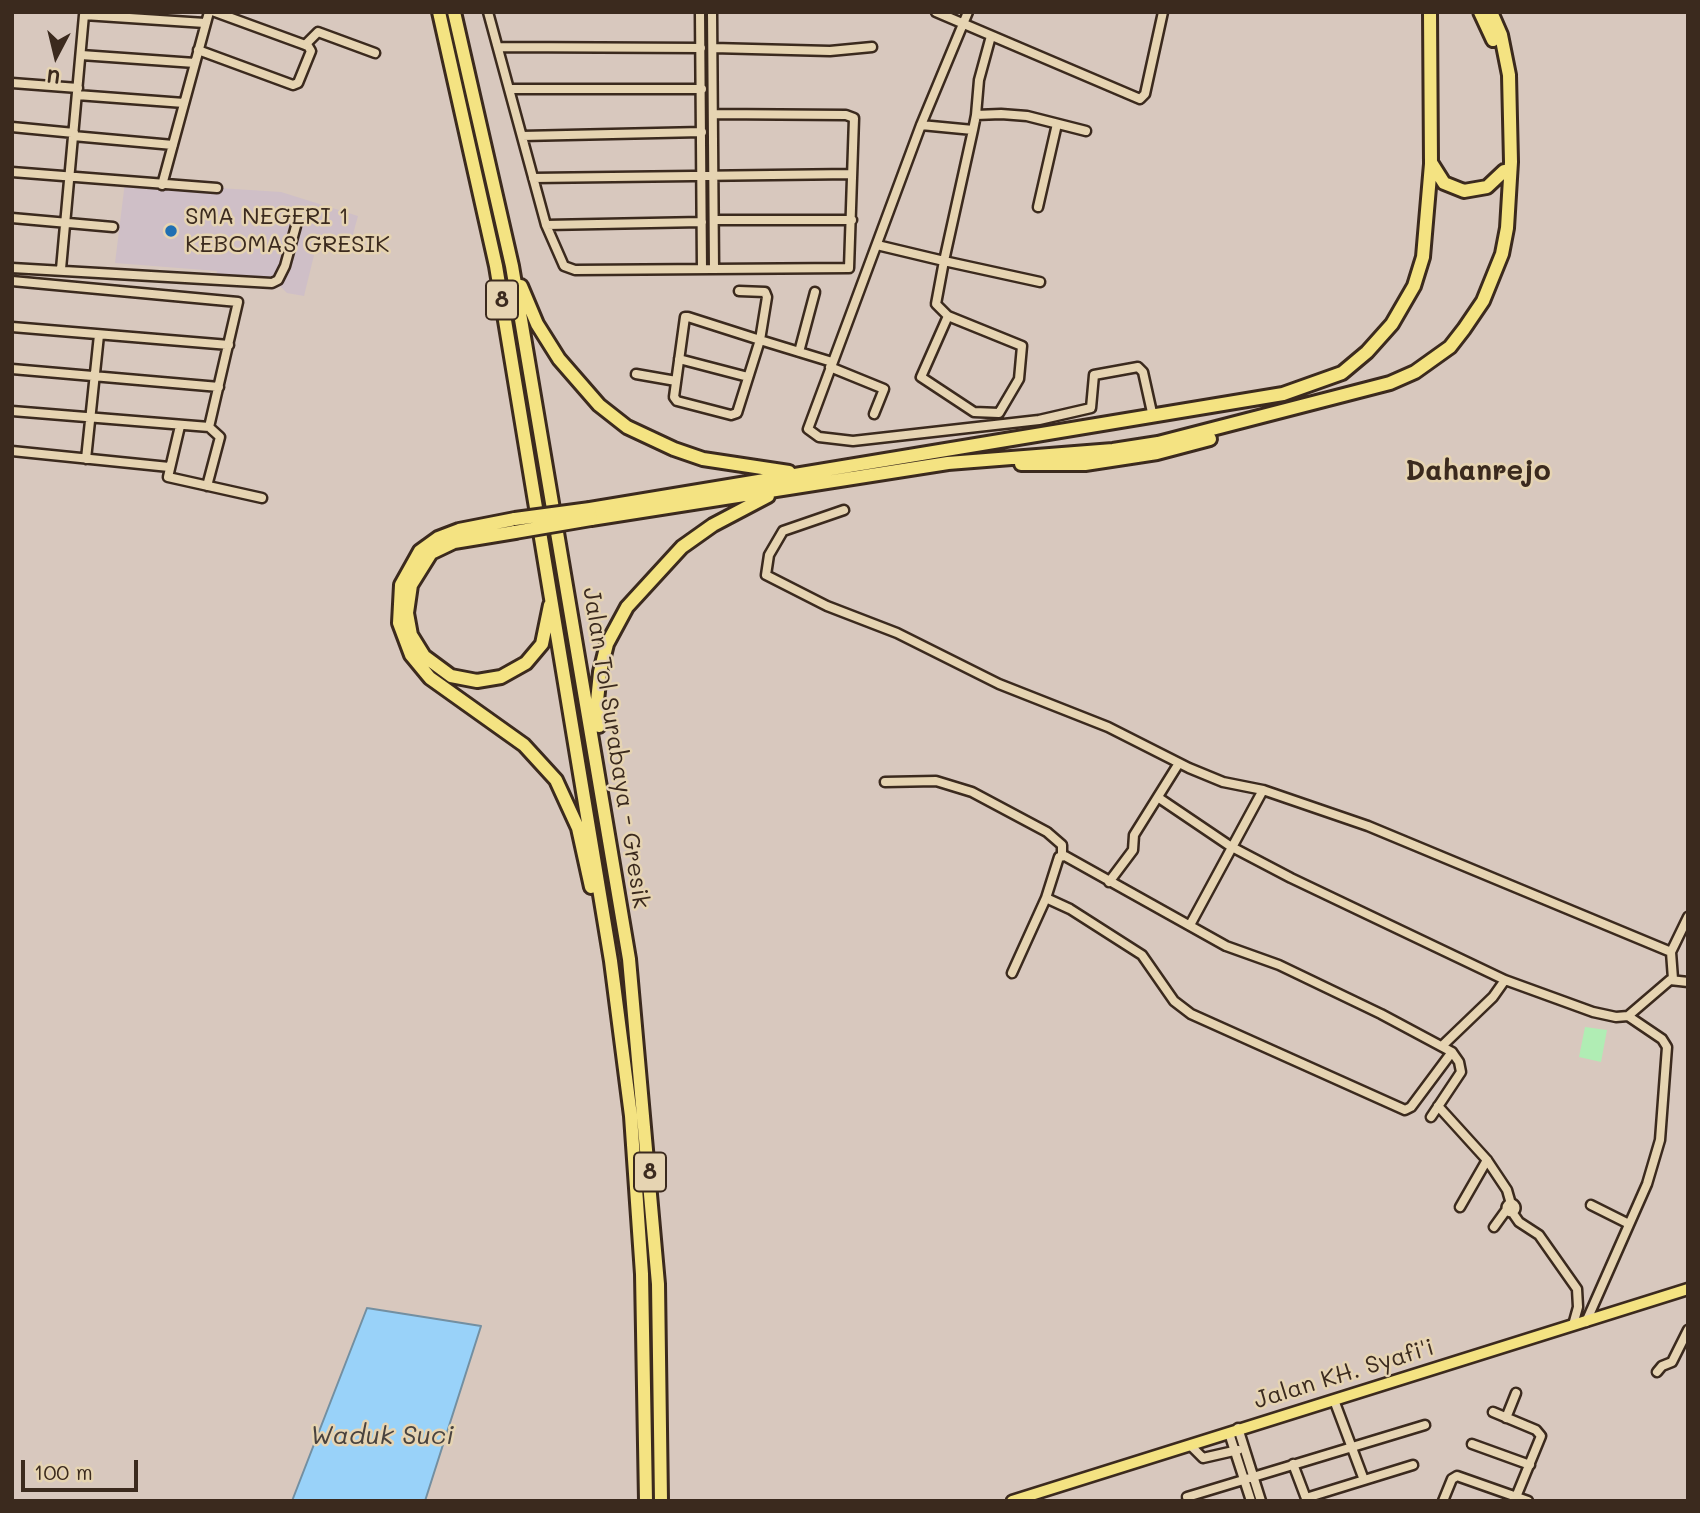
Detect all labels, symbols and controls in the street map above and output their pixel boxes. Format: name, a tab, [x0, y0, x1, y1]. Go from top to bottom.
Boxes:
north arrow	[21, 21, 91, 91]
text: U	[45, 64, 62, 91]
place label: SMA NEGERI 1 KEBOMAS GRESIK	[185, 203, 390, 259]
marker: SMA NEGERI 1 KEBOMAS GRESIK	[163, 223, 179, 239]
road number: 8	[486, 280, 518, 320]
district label: Dahanrejo	[1405, 454, 1551, 488]
street label: Jalan Tol Surabaya - Gresik	[576, 585, 656, 911]
road number: 8	[634, 1152, 666, 1191]
street label: Jalan KH. Syafi'i	[1250, 1333, 1438, 1415]
water label: Waduk Suci	[310, 1420, 454, 1452]
scale bar	[24, 1446, 142, 1490]
text: 100 m	[34, 1458, 93, 1485]

